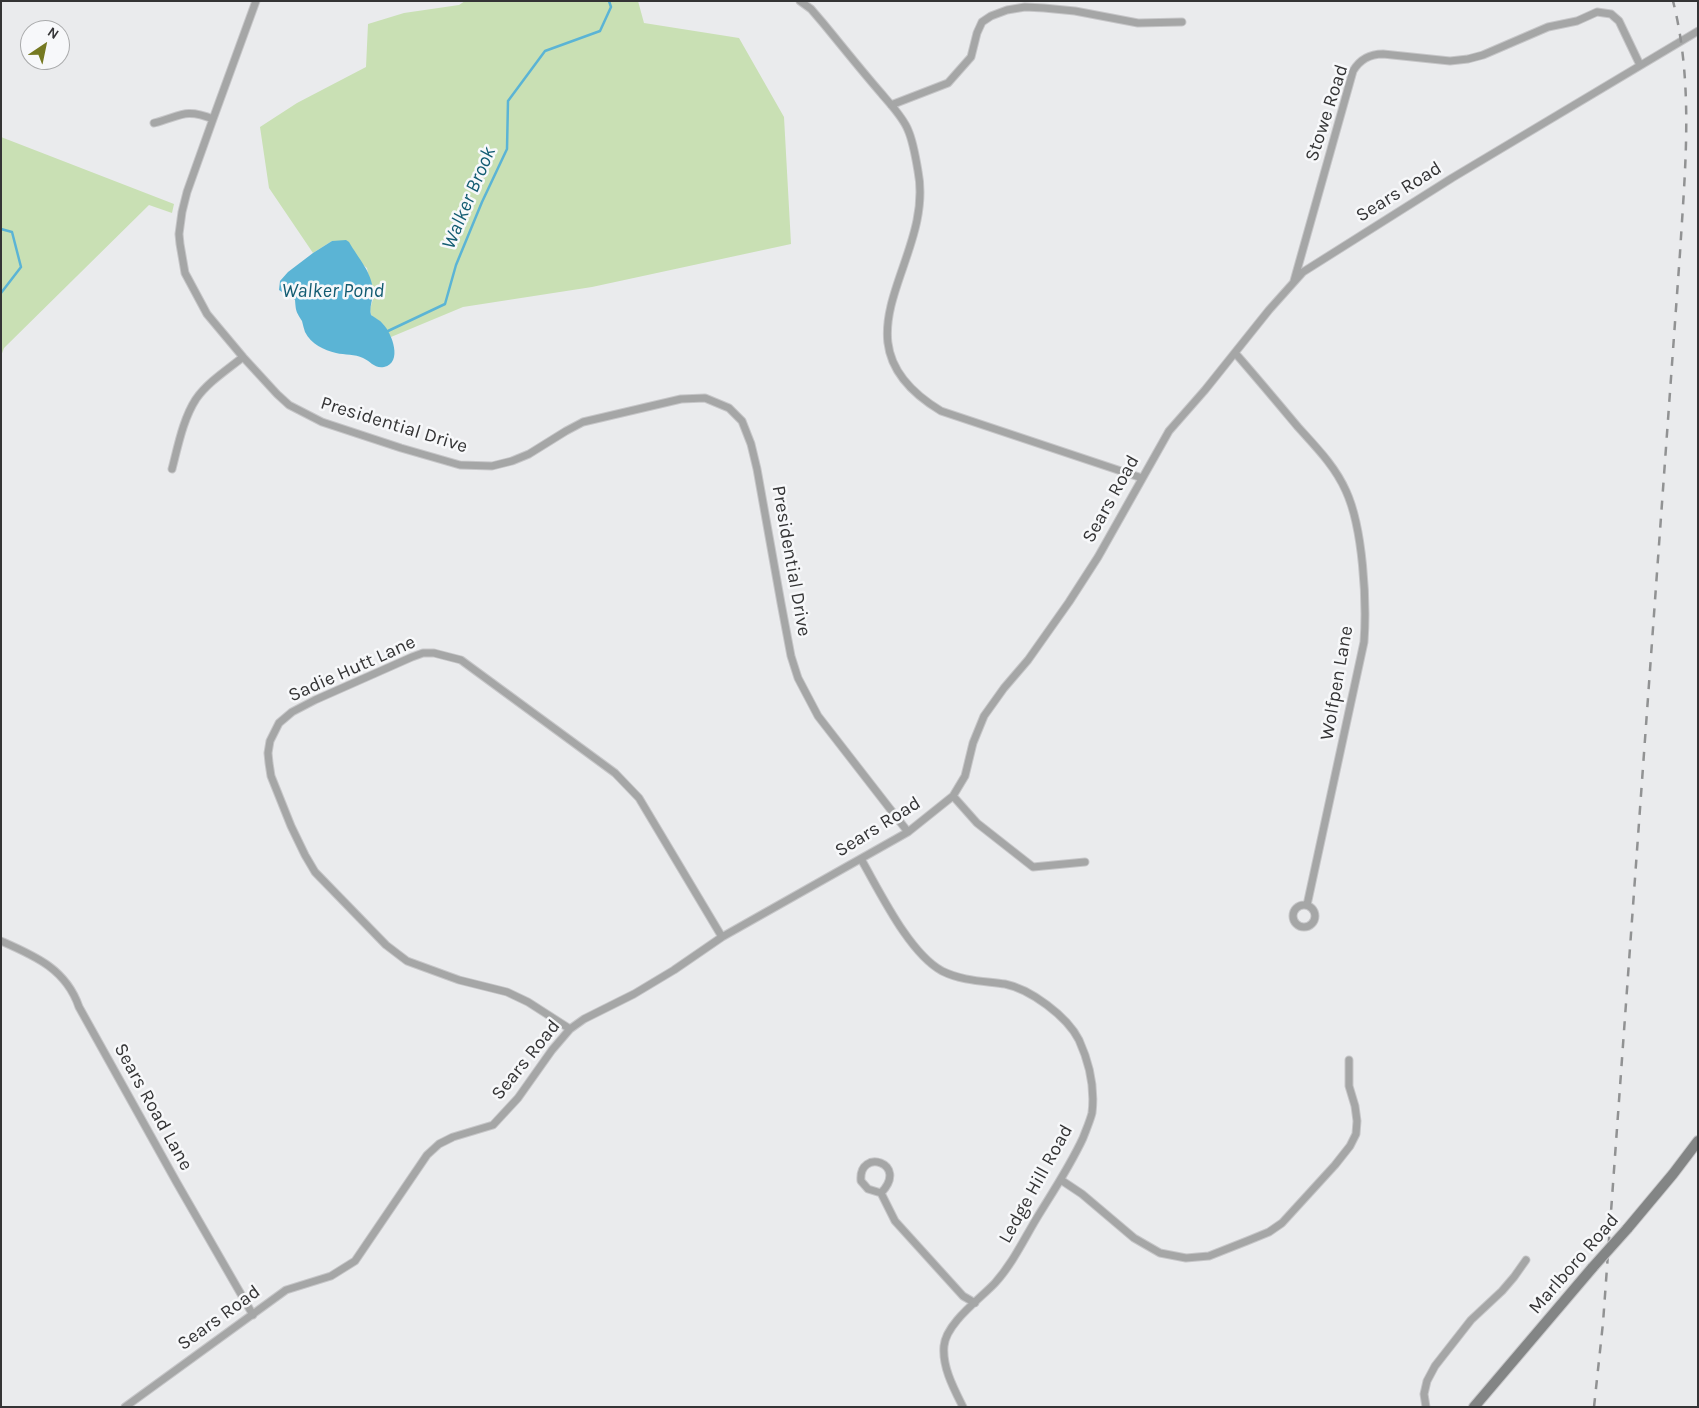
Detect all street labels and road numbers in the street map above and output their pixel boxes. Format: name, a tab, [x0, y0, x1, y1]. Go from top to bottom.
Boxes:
street label: Stowe Road	[1301, 62, 1353, 164]
street label: Sears Road	[1352, 157, 1446, 227]
street label: Presidential Drive	[318, 392, 470, 458]
street label: Sears Road	[1078, 451, 1144, 547]
street label: Presidential Drive	[767, 484, 815, 638]
street label: Wolfpen Lane	[1316, 624, 1358, 742]
street label: Sadie Hutt Lane	[285, 631, 419, 707]
street label: Sears Road	[831, 792, 925, 862]
street label: Sears Road	[487, 1015, 565, 1105]
street label: Sears Road Lane	[109, 1039, 197, 1175]
street label: Ledge Hill Road	[994, 1121, 1078, 1247]
street label: Marlboro Road	[1524, 1209, 1624, 1319]
street label: Sears Road	[173, 1280, 265, 1356]

